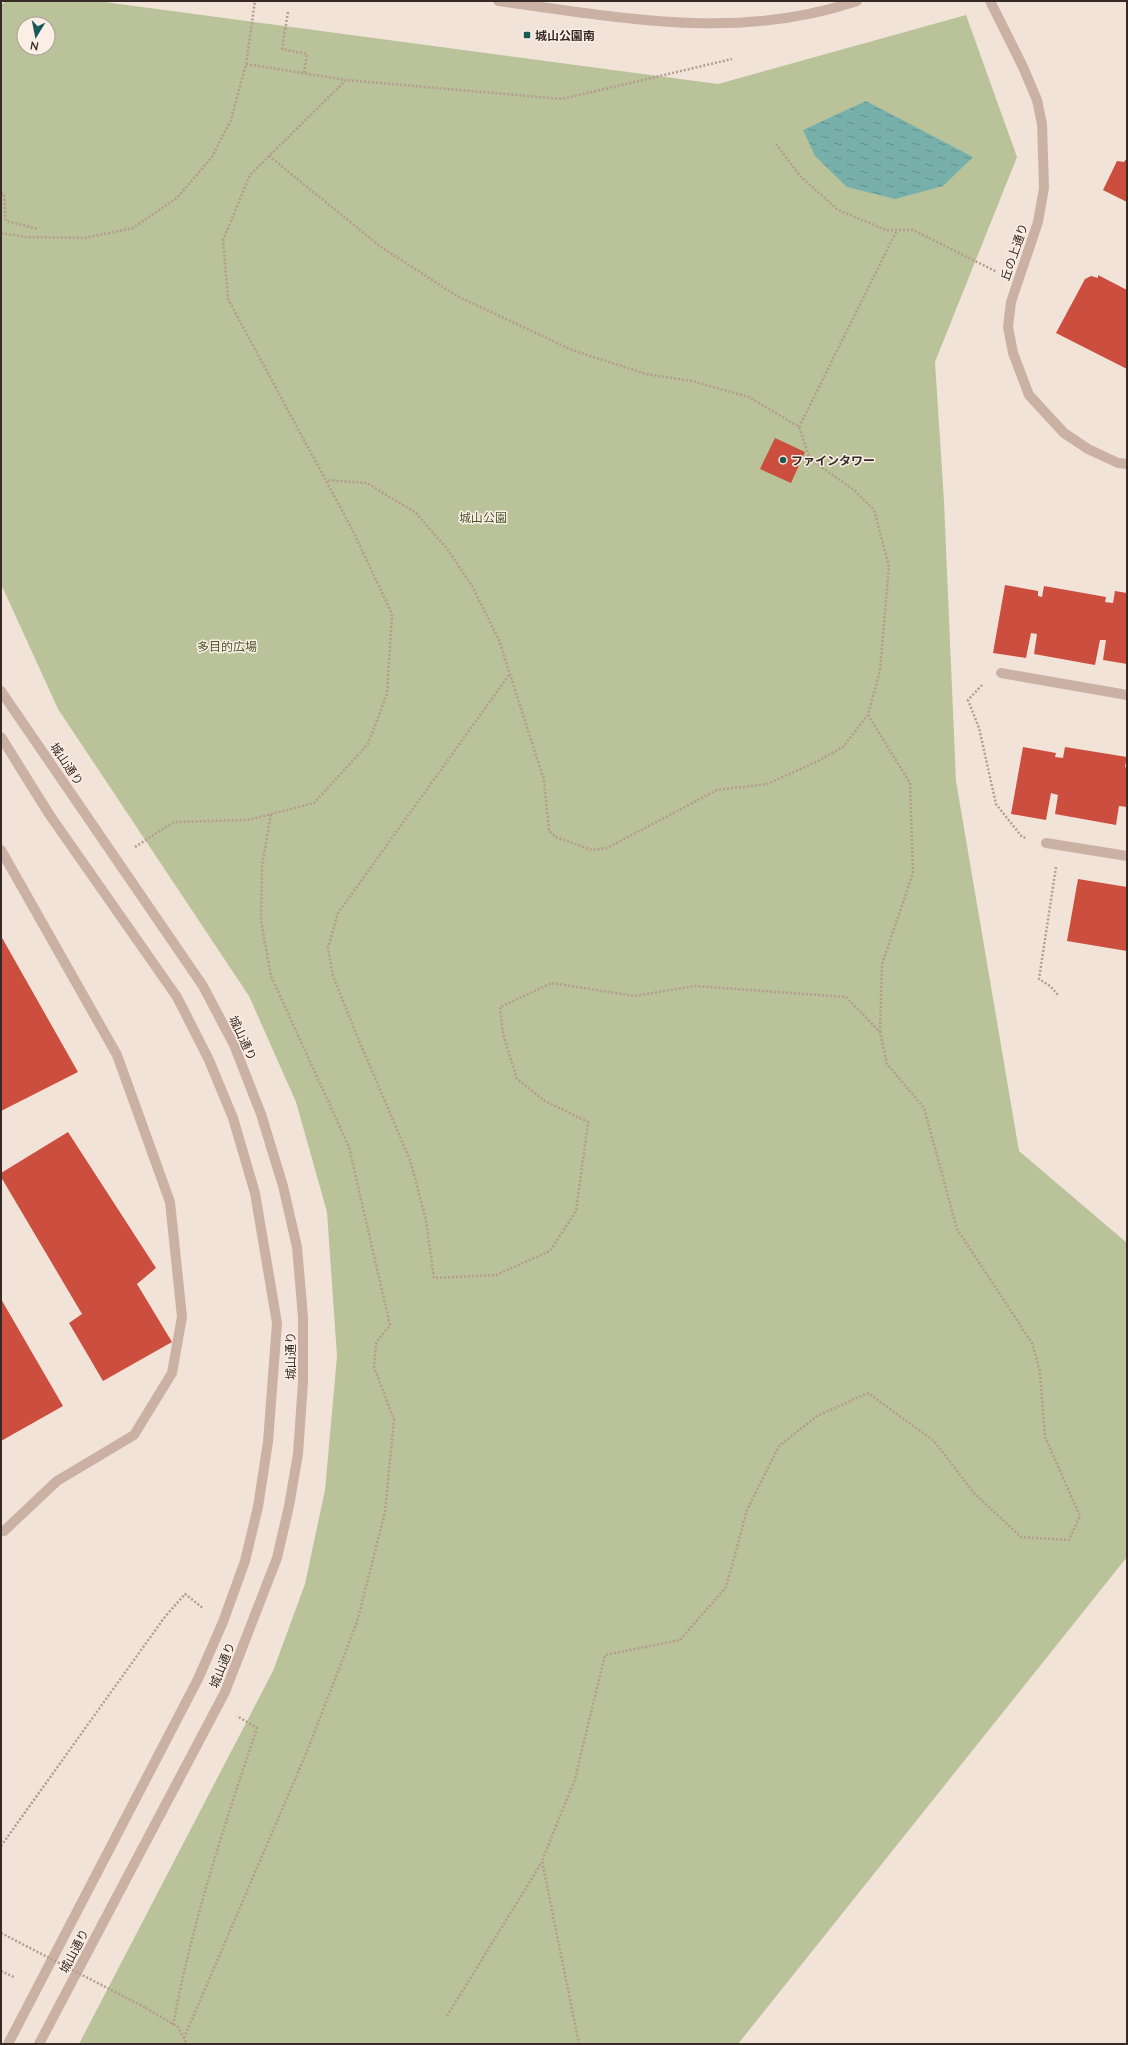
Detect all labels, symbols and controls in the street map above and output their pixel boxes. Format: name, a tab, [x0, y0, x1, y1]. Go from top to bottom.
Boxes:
north arrow	[16, 16, 56, 56]
place label: 城山公園南	[535, 28, 595, 43]
marker: 城山公園南	[522, 30, 532, 40]
text: N	[29, 39, 39, 53]
street label: 丘の上通り	[997, 221, 1031, 283]
place label: ファインタワー	[791, 453, 875, 468]
marker: ファインタワー	[778, 455, 788, 465]
park label: 城山公園	[459, 510, 507, 525]
park label: 多目的広場	[197, 639, 257, 654]
street label: 城山通り	[47, 740, 87, 788]
street label: 城山通り	[226, 1013, 260, 1063]
street label: 城山通り	[283, 1332, 298, 1380]
street label: 城山通り	[206, 1640, 238, 1690]
street label: 城山通り	[56, 1926, 92, 1976]

